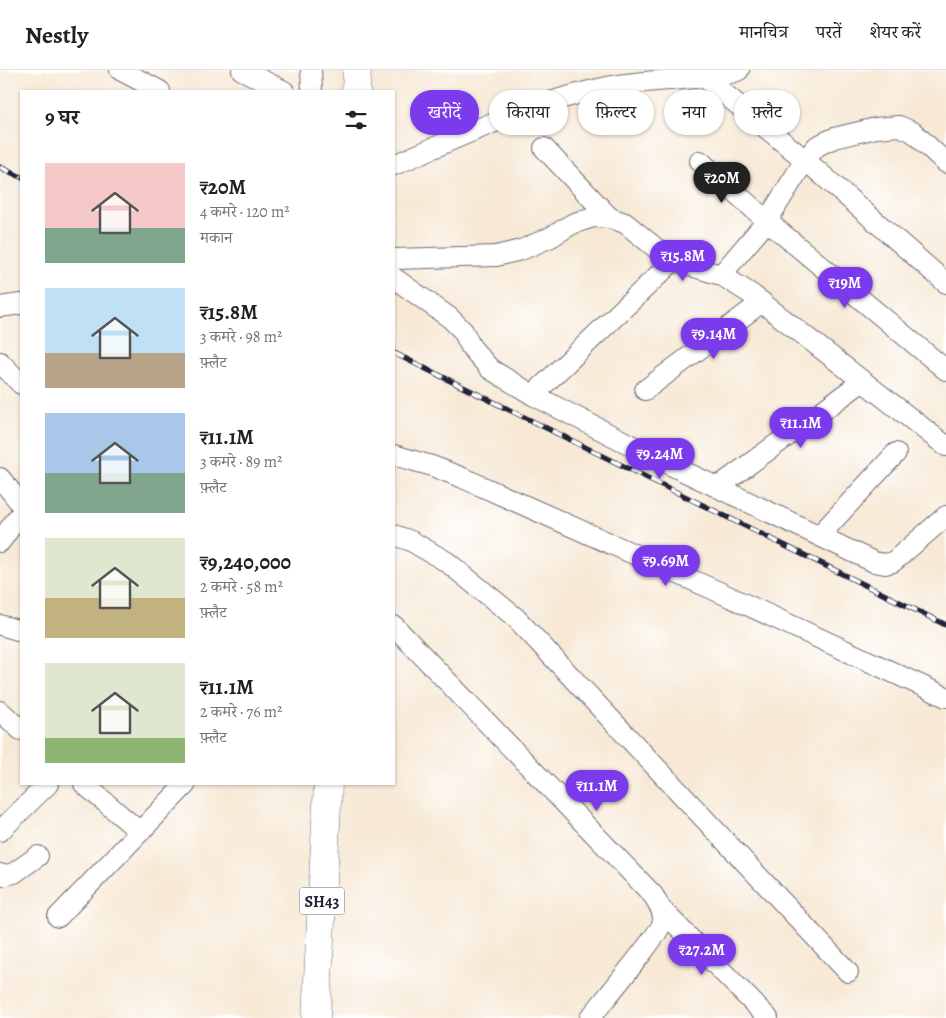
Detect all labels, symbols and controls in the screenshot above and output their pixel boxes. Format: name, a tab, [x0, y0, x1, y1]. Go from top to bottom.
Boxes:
text: Nestly	[25, 19, 88, 51]
text: मानचित्र	[739, 20, 788, 44]
text: परतें	[816, 20, 842, 44]
text: शेयर करें	[870, 20, 921, 44]
chip: खरीदें	[410, 90, 479, 135]
chip: किराया	[489, 90, 568, 135]
chip: फ़िल्टर	[578, 90, 654, 135]
chip: नया	[664, 90, 724, 135]
chip: फ़्लैट	[734, 90, 800, 135]
text: 9 घर	[45, 103, 79, 131]
icon: filters	[342, 106, 370, 134]
pin: ₹20M	[692, 162, 752, 204]
text: ₹20M	[704, 167, 740, 189]
text: ₹20M	[200, 173, 246, 201]
icon: home	[85, 183, 145, 243]
text: 4 कमरे · 120 m²	[200, 201, 290, 223]
text: मकान	[200, 227, 232, 249]
pin: ₹15.8M	[642, 240, 724, 282]
text: ₹15.8M	[661, 245, 705, 267]
pin: ₹19M	[815, 266, 875, 309]
text: ₹19M	[829, 272, 861, 294]
text: ₹15.8M	[200, 298, 258, 326]
icon: home	[85, 308, 145, 368]
pin: ₹9.14M	[673, 318, 755, 360]
text: ₹9.14M	[692, 323, 736, 345]
text: 3 कमरे · 98 m²	[200, 326, 282, 348]
text: फ़्लैट	[200, 352, 227, 374]
pin: ₹11.1M	[760, 406, 842, 449]
text: ₹11.1M	[780, 412, 822, 434]
text: ₹11.1M	[200, 423, 254, 451]
icon: home	[85, 433, 145, 493]
pin: ₹9.24M	[619, 438, 701, 480]
text: ₹9.24M	[637, 443, 683, 465]
text: 3 कमरे · 89 m²	[200, 451, 282, 473]
text: फ़्लैट	[200, 477, 227, 499]
pin: ₹9.69M	[625, 544, 707, 587]
text: ₹9,240,000	[200, 548, 291, 576]
text: ₹9.69M	[643, 550, 689, 572]
icon: home	[85, 558, 145, 618]
text: 2 कमरे · 58 m²	[200, 576, 283, 598]
text: फ़्लैट	[200, 602, 227, 624]
text: ₹11.1M	[200, 673, 254, 701]
icon: home	[85, 683, 145, 743]
text: 2 कमरे · 76 m²	[200, 701, 282, 723]
text: फ़्लैट	[200, 727, 227, 749]
pin: ₹11.1M	[556, 770, 638, 812]
text: ₹11.1M	[576, 775, 618, 797]
road number: SH43	[300, 888, 344, 914]
pin: ₹27.2M	[661, 934, 743, 976]
text: ₹27.2M	[679, 939, 725, 961]

